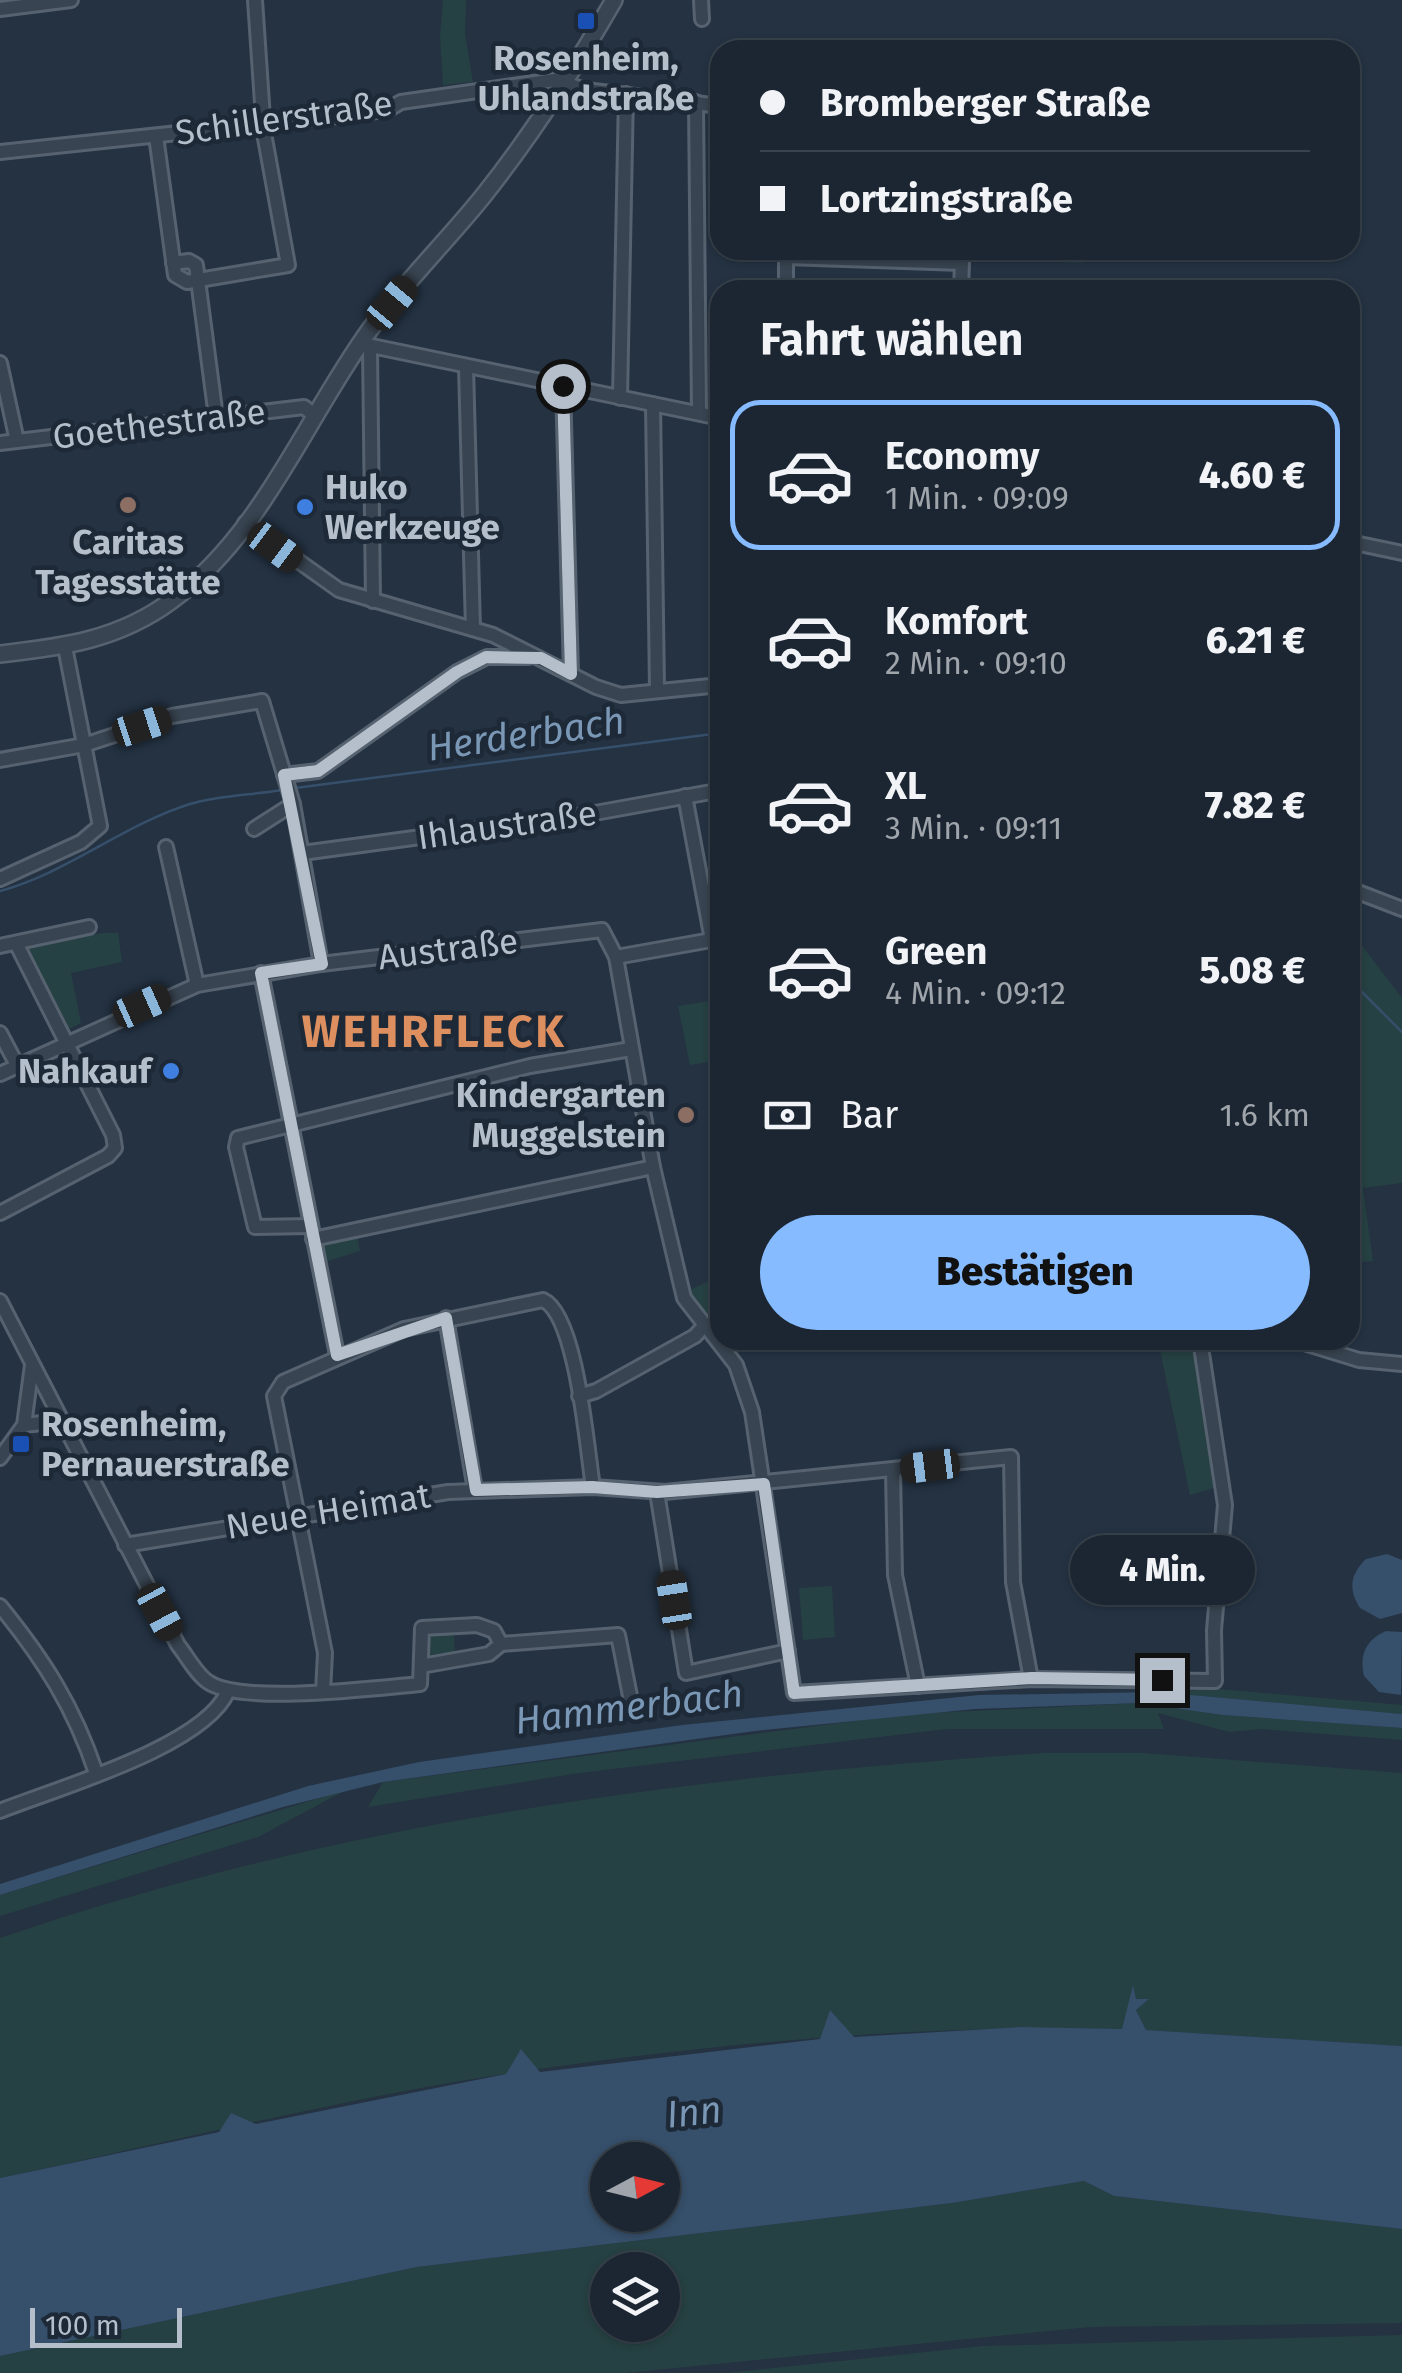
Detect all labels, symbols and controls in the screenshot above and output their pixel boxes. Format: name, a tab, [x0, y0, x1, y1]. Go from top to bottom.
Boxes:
marker: Rosenheim, Uhlandstraße	[575, 10, 597, 32]
place label: Rosenheim, Uhlandstraße	[478, 37, 694, 119]
text: Bromberger Straße	[820, 80, 1151, 126]
street label: Schillerstraße	[173, 82, 395, 154]
text: Lortzingstraße	[820, 176, 1073, 222]
car	[361, 270, 423, 336]
text: Fahrt wählen	[760, 313, 1024, 367]
route start	[541, 364, 586, 409]
street label: Goethestraße	[50, 390, 268, 458]
icon: car	[765, 430, 855, 520]
text: Economy	[885, 433, 1040, 479]
text: 4.60 €	[1199, 452, 1305, 498]
place label: Huko Werkzeuge	[325, 466, 500, 548]
text: 1 Min. · 09:09	[885, 479, 1069, 517]
marker: Caritas Tagesstätte	[117, 494, 139, 516]
marker: Huko Werkzeuge	[294, 496, 316, 518]
car	[242, 517, 308, 577]
place label: Caritas Tagesstätte	[35, 521, 221, 603]
icon: car	[765, 595, 855, 685]
text: Komfort	[885, 598, 1028, 644]
text: 6.21 €	[1206, 617, 1305, 663]
text: 2 Min. · 09:10	[885, 644, 1067, 682]
water label: Herderbach	[424, 697, 628, 771]
car	[109, 702, 175, 750]
icon: car	[765, 760, 855, 850]
text: XL	[885, 763, 927, 809]
text: 7.82 €	[1205, 782, 1305, 828]
street label: Ihlaustraße	[415, 792, 599, 858]
text: 3 Min. · 09:11	[885, 809, 1062, 847]
street label: Austraße	[376, 920, 520, 978]
icon: car	[765, 925, 855, 1015]
text: Green	[885, 928, 988, 974]
text: 5.08 €	[1199, 947, 1305, 993]
text: 4 Min. · 09:12	[885, 974, 1066, 1012]
car	[108, 980, 176, 1032]
district label: WEHRFLECK	[302, 1005, 566, 1059]
place label: Nahkauf	[18, 1050, 155, 1092]
marker: Nahkauf	[160, 1060, 182, 1082]
place label: Kindergarten Muggelstein	[456, 1074, 666, 1156]
icon: cash	[760, 1088, 815, 1143]
text: Bar	[840, 1092, 898, 1138]
text: 1.6 km	[1219, 1096, 1310, 1134]
marker: Kindergarten Muggelstein	[675, 1104, 697, 1126]
button: Bestätigen	[760, 1215, 1310, 1330]
place label: Rosenheim, Pernauerstraße	[41, 1403, 290, 1485]
marker: Rosenheim, Pernauerstraße	[10, 1433, 32, 1455]
car	[898, 1447, 962, 1485]
street label: Neue Heimat	[223, 1474, 433, 1548]
callout: 4 Min.	[1070, 1535, 1254, 1605]
text: 4 Min.	[1119, 1551, 1206, 1589]
car	[654, 1568, 694, 1632]
car	[133, 1578, 187, 1646]
route end	[1140, 1658, 1185, 1703]
water label: Hammerbach	[512, 1670, 746, 1744]
water label: Inn	[664, 2086, 724, 2138]
north arrow	[590, 2142, 680, 2232]
map controls	[590, 2142, 680, 2342]
button: layers	[590, 2252, 680, 2342]
scale bar	[30, 2303, 182, 2348]
text: 100 m	[45, 2309, 120, 2342]

